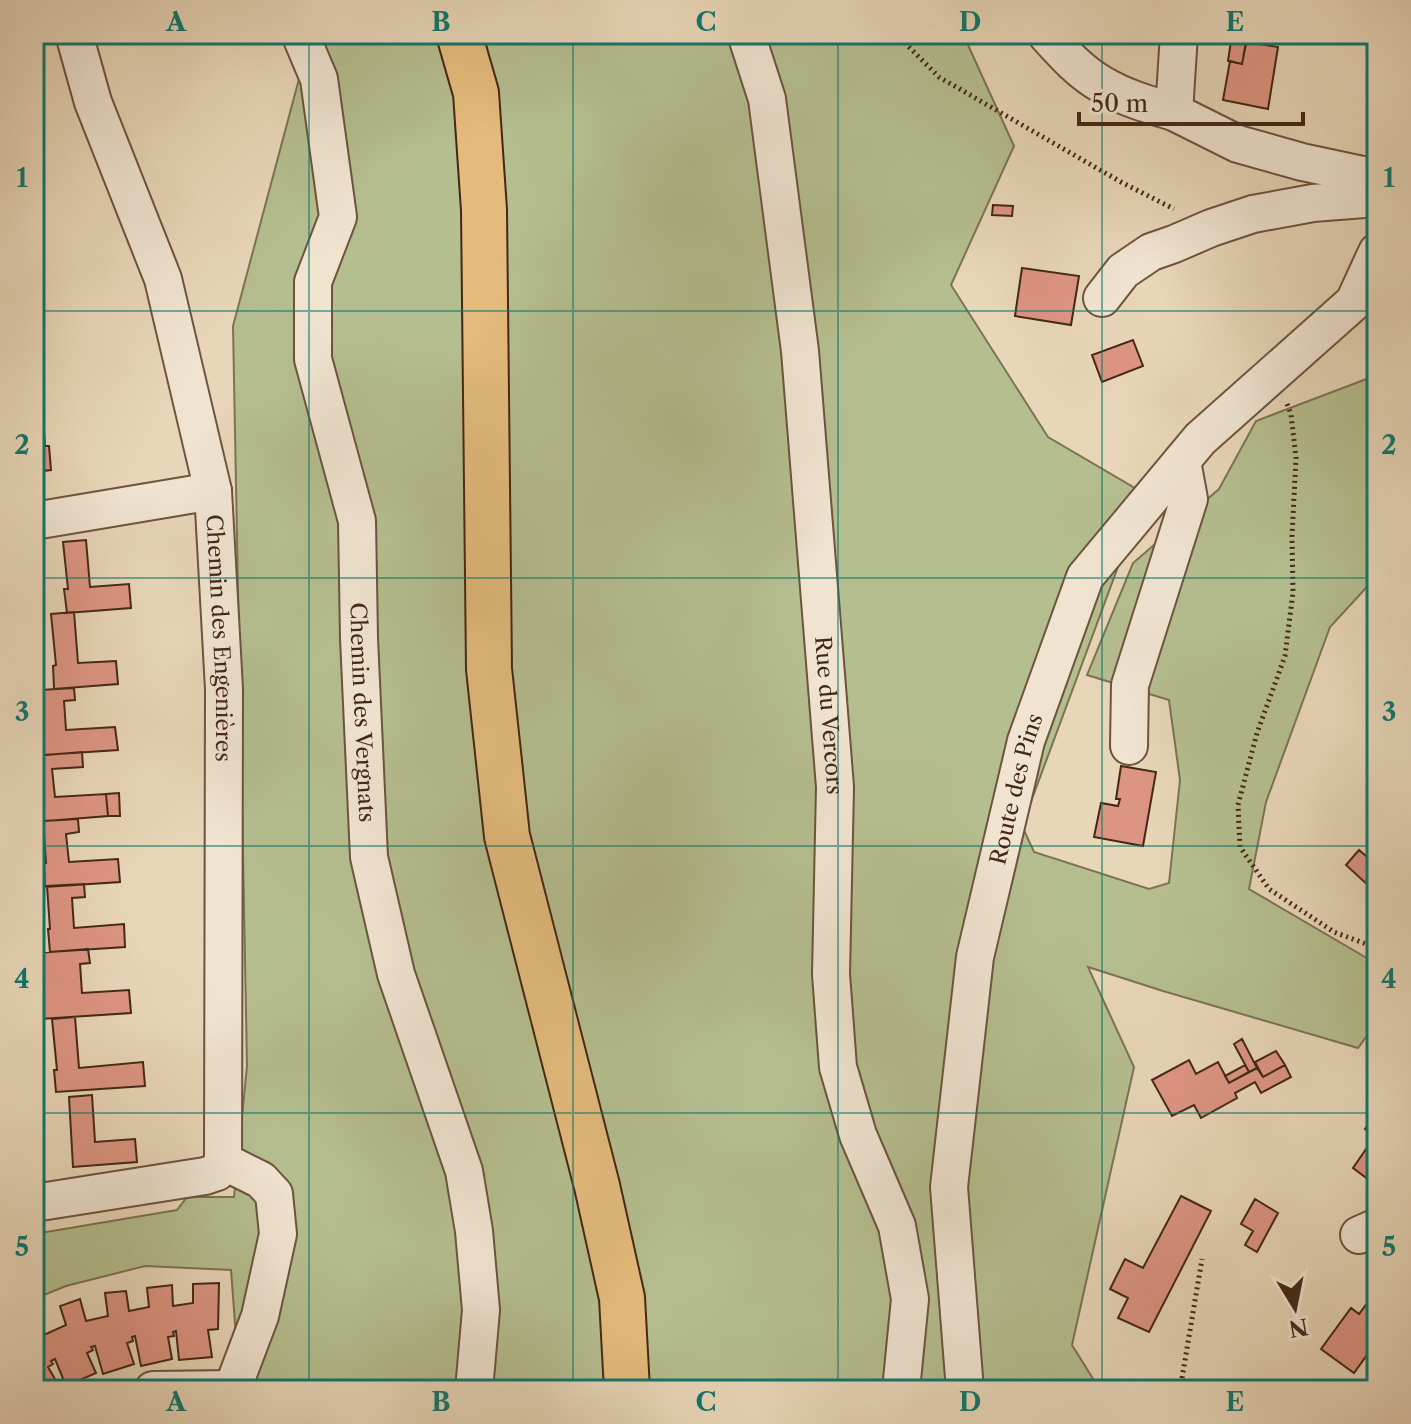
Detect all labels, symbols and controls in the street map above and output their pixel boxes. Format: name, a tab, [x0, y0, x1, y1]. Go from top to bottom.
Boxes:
text: A	[165, 6, 187, 38]
text: B	[431, 6, 451, 38]
text: C	[696, 6, 716, 38]
text: D	[959, 6, 981, 38]
text: E	[1226, 6, 1244, 38]
scale bar	[1079, 76, 1303, 126]
text: 50 m	[1091, 89, 1148, 118]
text: 1	[16, 162, 28, 194]
text: 1	[1383, 162, 1395, 194]
text: 2	[14, 429, 30, 461]
text: 2	[1381, 429, 1397, 461]
street label: Chemin des Engenières	[201, 514, 238, 762]
street label: Chemin des Vergnats	[345, 602, 381, 823]
street label: Rue du Vercors	[809, 635, 849, 795]
text: 3	[15, 696, 29, 728]
text: 3	[1382, 696, 1396, 728]
street label: Route des Pins	[984, 710, 1048, 867]
text: 4	[14, 963, 30, 995]
text: 4	[1381, 963, 1397, 995]
text: 5	[15, 1231, 29, 1263]
text: 5	[1382, 1231, 1396, 1263]
north arrow	[1255, 1268, 1335, 1348]
text: N	[1287, 1312, 1310, 1342]
text: A	[165, 1386, 187, 1418]
text: B	[431, 1386, 451, 1418]
text: C	[696, 1386, 716, 1418]
text: D	[959, 1386, 981, 1418]
text: E	[1226, 1386, 1244, 1418]

